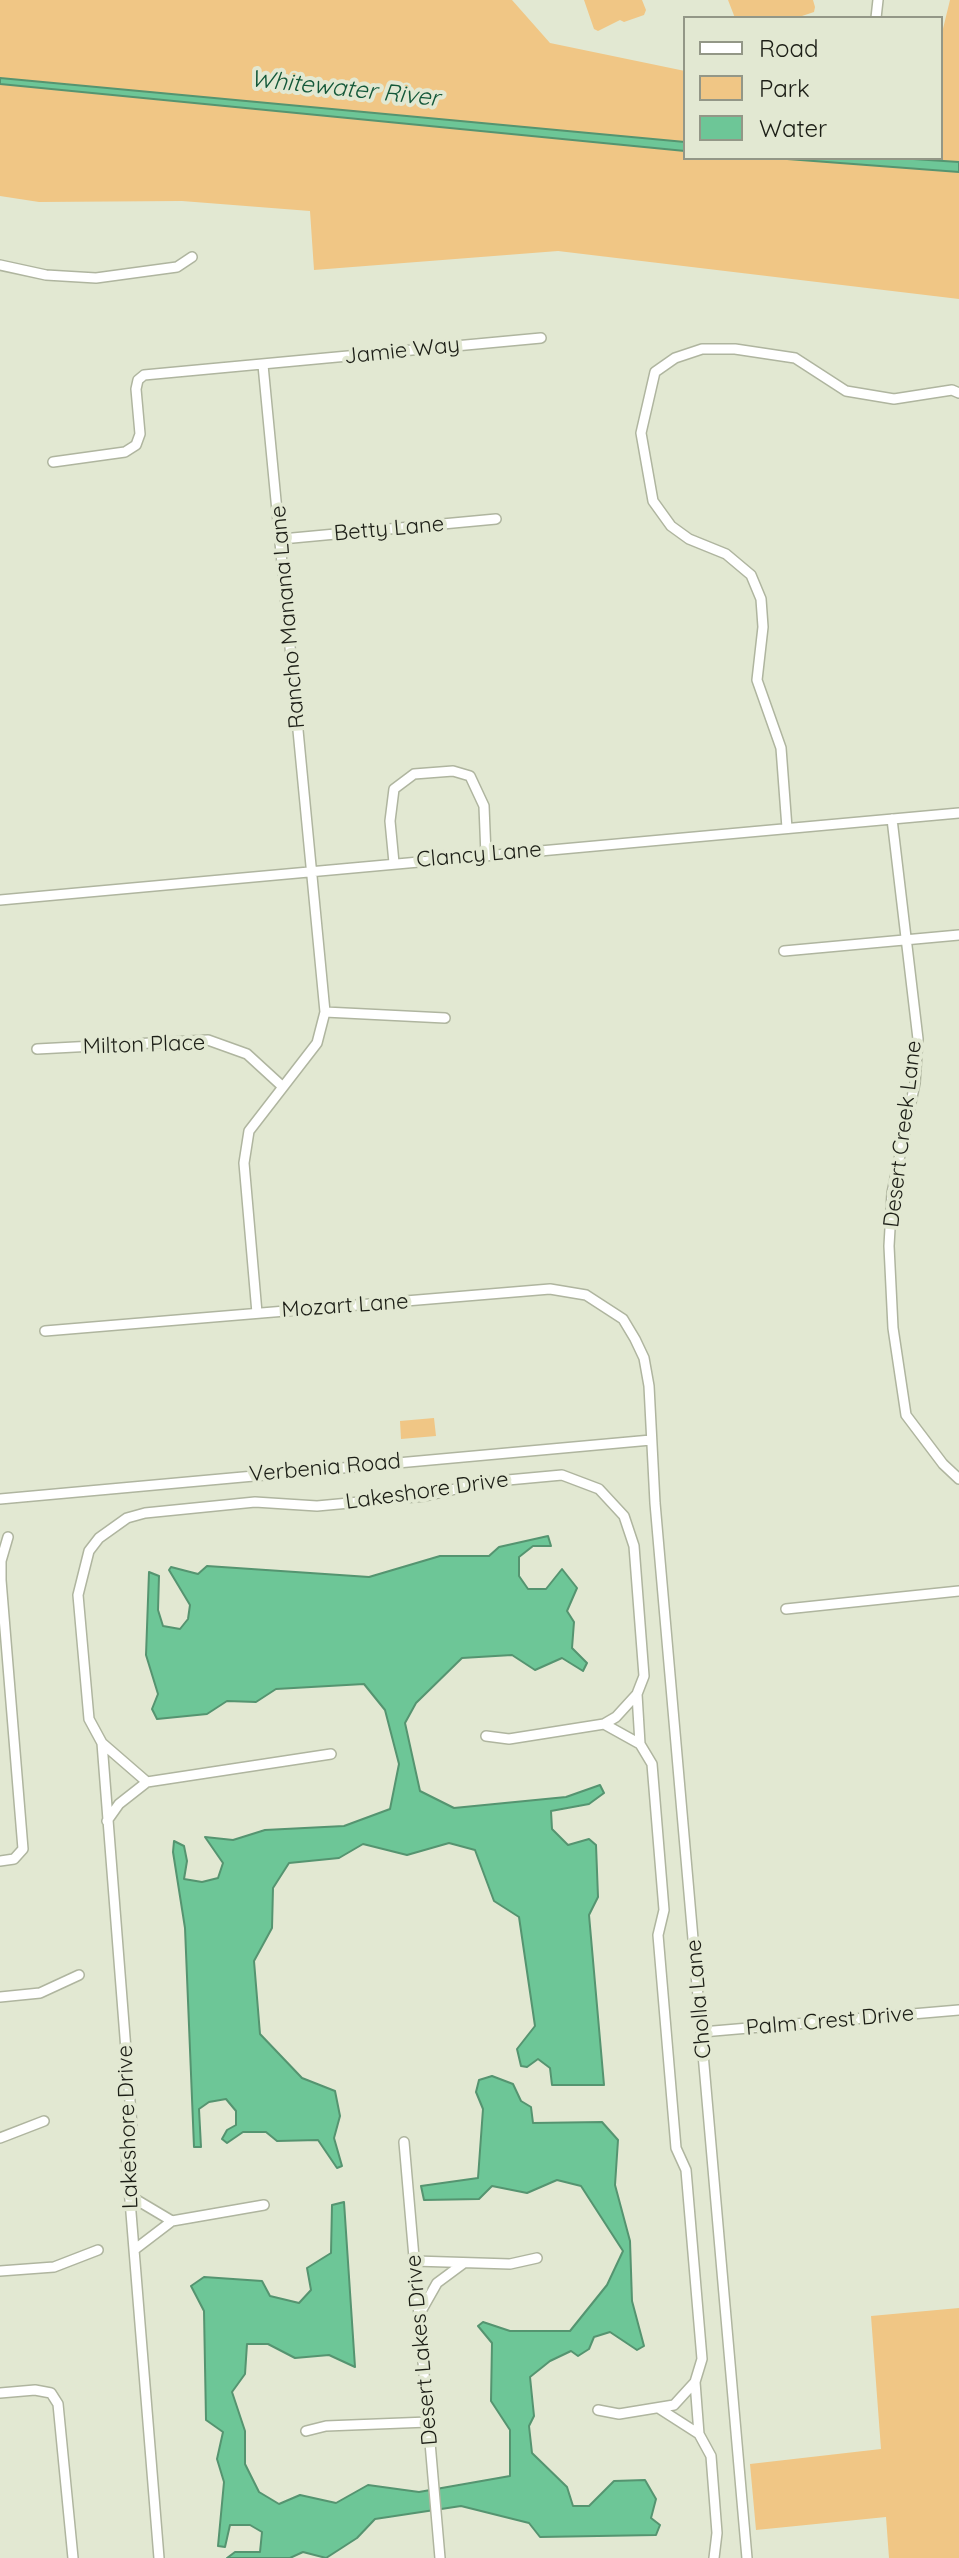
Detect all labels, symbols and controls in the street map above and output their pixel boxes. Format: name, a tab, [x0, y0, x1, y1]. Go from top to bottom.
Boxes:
legend	[683, 16, 943, 160]
text: Road	[759, 33, 819, 63]
water label: Whitewater River	[249, 65, 441, 113]
text: Park	[759, 73, 810, 103]
text: Water	[759, 113, 827, 143]
street label: Jamie Way	[343, 332, 461, 370]
street label: Rancho Manana Lane	[265, 504, 311, 730]
street label: Betty Lane	[333, 511, 445, 547]
street label: Clancy Lane	[415, 836, 543, 874]
street label: Milton Place	[82, 1030, 206, 1060]
street label: Desert Creek Lane	[878, 1039, 928, 1229]
street label: Mozart Lane	[281, 1288, 409, 1324]
street label: Verbenia Road	[248, 1448, 402, 1488]
street label: Lakeshore Drive	[344, 1467, 510, 1515]
street label: Cholla Lane	[681, 1938, 717, 2060]
street label: Palm Crest Drive	[745, 2000, 915, 2042]
street label: Lakeshore Drive	[112, 2044, 144, 2210]
street label: Desert Lakes Drive	[401, 2254, 443, 2446]

